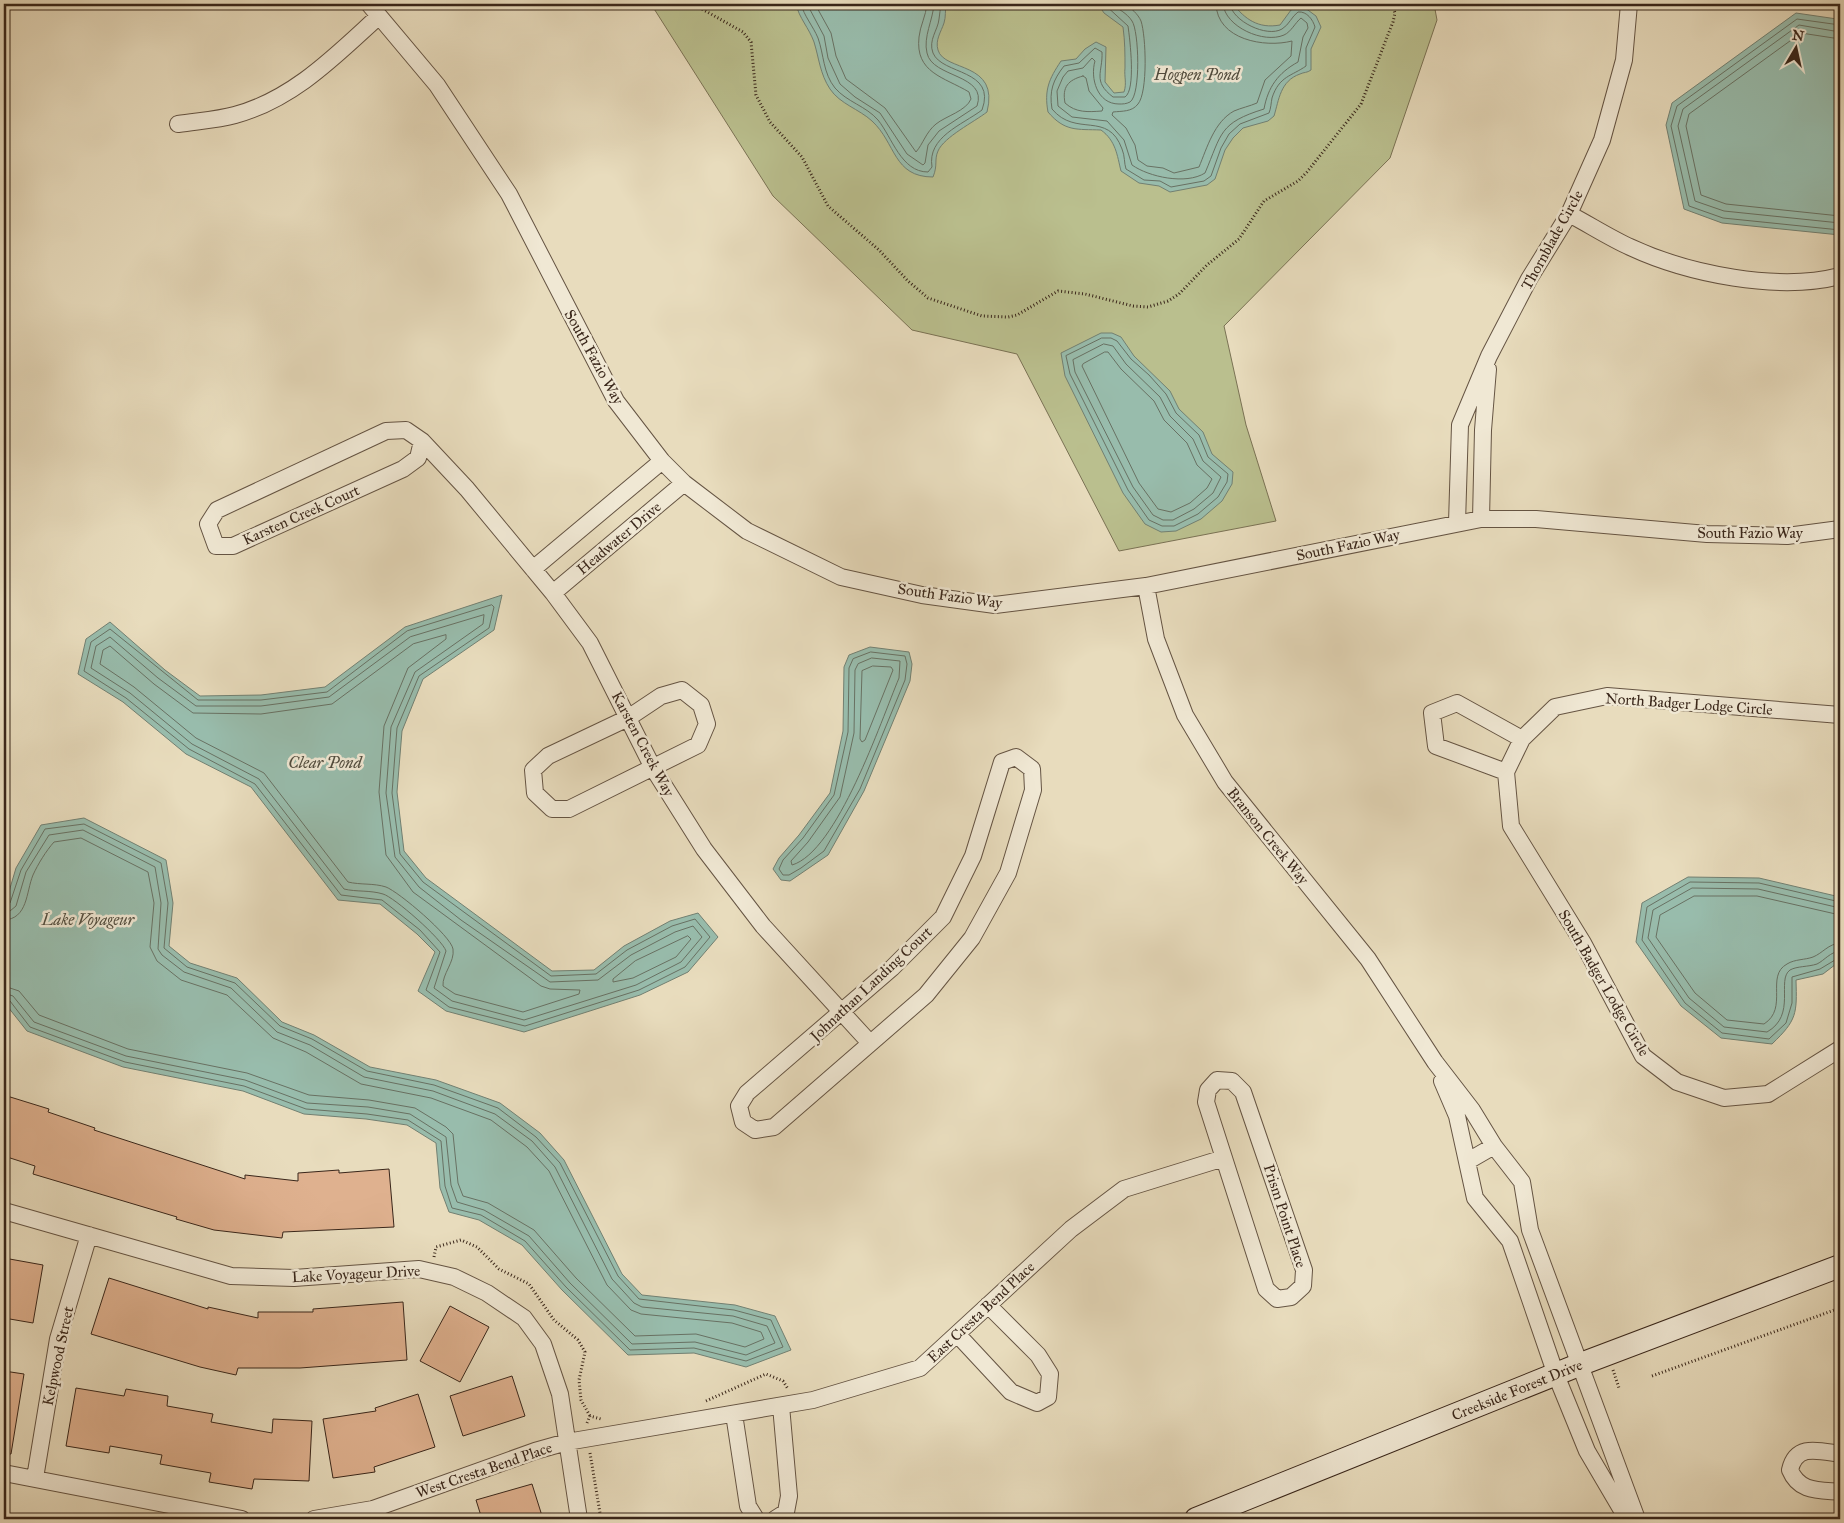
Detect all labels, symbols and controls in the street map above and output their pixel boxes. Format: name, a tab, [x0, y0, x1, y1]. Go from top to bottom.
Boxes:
north arrow	[1772, 22, 1822, 72]
text: N	[1791, 26, 1805, 45]
water label: Hogpen Pond	[1153, 65, 1242, 85]
street label: Thornblade Circle	[1517, 187, 1587, 293]
street label: South Fazio Way	[561, 306, 628, 408]
street label: Karsten Creek Court	[240, 481, 363, 549]
street label: Headwater Drive	[573, 498, 665, 578]
street label: South Fazio Way	[1697, 524, 1804, 542]
street label: South Fazio Way	[1295, 525, 1402, 565]
street label: South Fazio Way	[896, 580, 1004, 612]
street label: Karsten Creek Way	[608, 689, 679, 800]
street label: North Badger Lodge Circle	[1605, 689, 1773, 719]
water label: Clear Pond	[288, 753, 363, 772]
street label: Branson Creek Way	[1223, 784, 1313, 889]
street label: South Badger Lodge Circle	[1555, 906, 1653, 1060]
water label: Lake Voyageur	[41, 910, 136, 929]
street label: Johnathan Landing Court	[805, 922, 937, 1047]
street label: Prism Point Place	[1260, 1162, 1310, 1270]
street label: East Cresta Bend Place	[924, 1258, 1038, 1366]
street label: Lake Voyageur Drive	[291, 1262, 421, 1286]
street label: Kelpwood Street	[39, 1304, 77, 1407]
street label: Creekside Forest Drive	[1449, 1356, 1585, 1424]
street label: West Cresta Bend Place	[414, 1438, 554, 1502]

